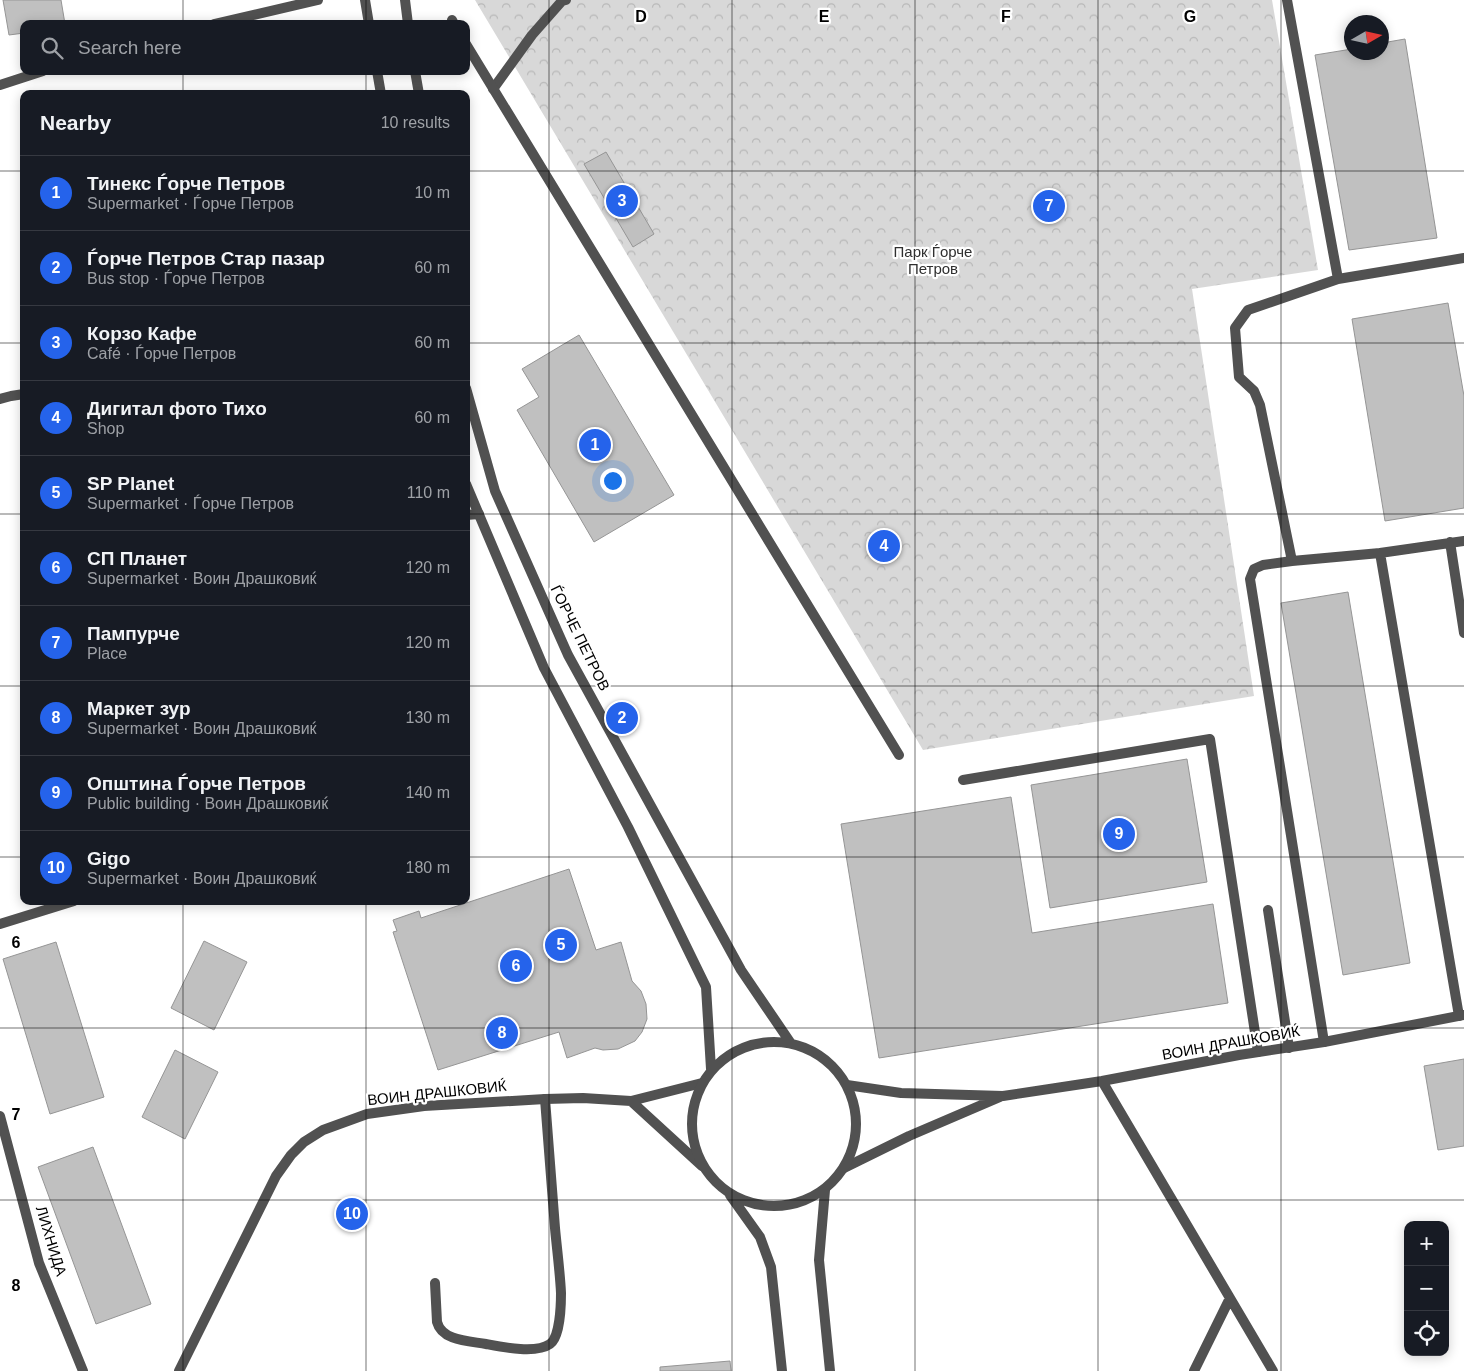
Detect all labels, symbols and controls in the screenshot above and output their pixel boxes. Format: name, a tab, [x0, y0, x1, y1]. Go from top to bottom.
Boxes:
text: D	[635, 8, 647, 25]
text: E	[819, 8, 830, 25]
text: F	[1001, 8, 1011, 25]
text: G	[1184, 8, 1196, 25]
north arrow	[1344, 15, 1389, 60]
search box	[20, 20, 470, 75]
icon: search	[38, 34, 66, 62]
text: Search here	[78, 37, 182, 58]
text: Nearby	[40, 111, 111, 134]
text: 10 results	[381, 114, 450, 131]
text: Тинекс Ѓорче Петров	[87, 173, 285, 194]
pin: 3	[606, 182, 638, 220]
text: 1	[52, 184, 60, 201]
text: 10 m	[414, 184, 450, 201]
pin: 7	[1033, 187, 1065, 225]
text: Supermarket · Ѓорче Петров	[87, 195, 294, 212]
park label: Парк Ѓорче Петров	[894, 243, 972, 277]
text: Ѓорче Петров Стар пазар	[87, 248, 325, 269]
text: 2	[52, 259, 60, 276]
text: 60 m	[414, 259, 450, 276]
text: Bus stop · Ѓорче Петров	[87, 270, 265, 287]
text: Корзо Кафе	[87, 323, 197, 344]
text: 3	[52, 334, 60, 351]
text: 60 m	[414, 334, 450, 351]
text: Café · Ѓорче Петров	[87, 345, 236, 362]
text: Дигитал фото Тихо	[87, 398, 267, 419]
text: 4	[52, 409, 60, 426]
text: 60 m	[414, 409, 450, 426]
text: Shop	[87, 420, 124, 437]
pin: 1	[579, 426, 611, 464]
your location	[600, 468, 626, 494]
text: SP Planet	[87, 473, 174, 494]
text: 5	[52, 484, 60, 501]
text: 110 m	[407, 484, 450, 501]
text: Supermarket · Ѓорче Петров	[87, 495, 294, 512]
pin: 4	[868, 527, 900, 565]
text: СП Планет	[87, 548, 187, 569]
text: 6	[52, 559, 60, 576]
text: 120 m	[406, 559, 450, 576]
text: Supermarket · Воин Драшковиќ	[87, 570, 317, 587]
street label: ЃОРЧЕ ПЕТРОВ	[548, 582, 613, 693]
text: Пампурче	[87, 623, 180, 644]
text: 7	[52, 634, 60, 651]
text: 120 m	[406, 634, 450, 651]
text: Place	[87, 645, 127, 662]
text: Маркет зур	[87, 698, 191, 719]
pin: 2	[606, 699, 638, 737]
text: 8	[52, 709, 60, 726]
text: 130 m	[406, 709, 450, 726]
text: Supermarket · Воин Драшковиќ	[87, 720, 317, 737]
text: Општина Ѓорче Петров	[87, 773, 306, 794]
text: 9	[52, 784, 60, 801]
text: 140 m	[406, 784, 450, 801]
text: Public building · Воин Драшковиќ	[87, 795, 328, 812]
pin: 9	[1103, 815, 1135, 853]
text: Gigo	[87, 848, 130, 869]
text: 10	[47, 859, 65, 876]
text: 180 m	[406, 859, 450, 876]
text: Supermarket · Воин Драшковиќ	[87, 870, 317, 887]
pin: 5	[545, 926, 577, 964]
text: 6	[12, 934, 21, 951]
pin: 6	[500, 947, 532, 985]
pin: 8	[486, 1014, 518, 1052]
street label: ВОИН ДРАШКОВИЌ	[1161, 1022, 1301, 1063]
street label: ВОИН ДРАШКОВИЌ	[367, 1077, 508, 1108]
text: 7	[12, 1106, 21, 1123]
pin: 10	[336, 1195, 368, 1233]
street label: ЛИХНИДА	[33, 1204, 70, 1278]
map controls	[1404, 1221, 1449, 1356]
button: +	[1404, 1221, 1449, 1266]
button: −	[1404, 1266, 1449, 1311]
text: 8	[12, 1277, 21, 1294]
button: locate	[1404, 1311, 1449, 1356]

